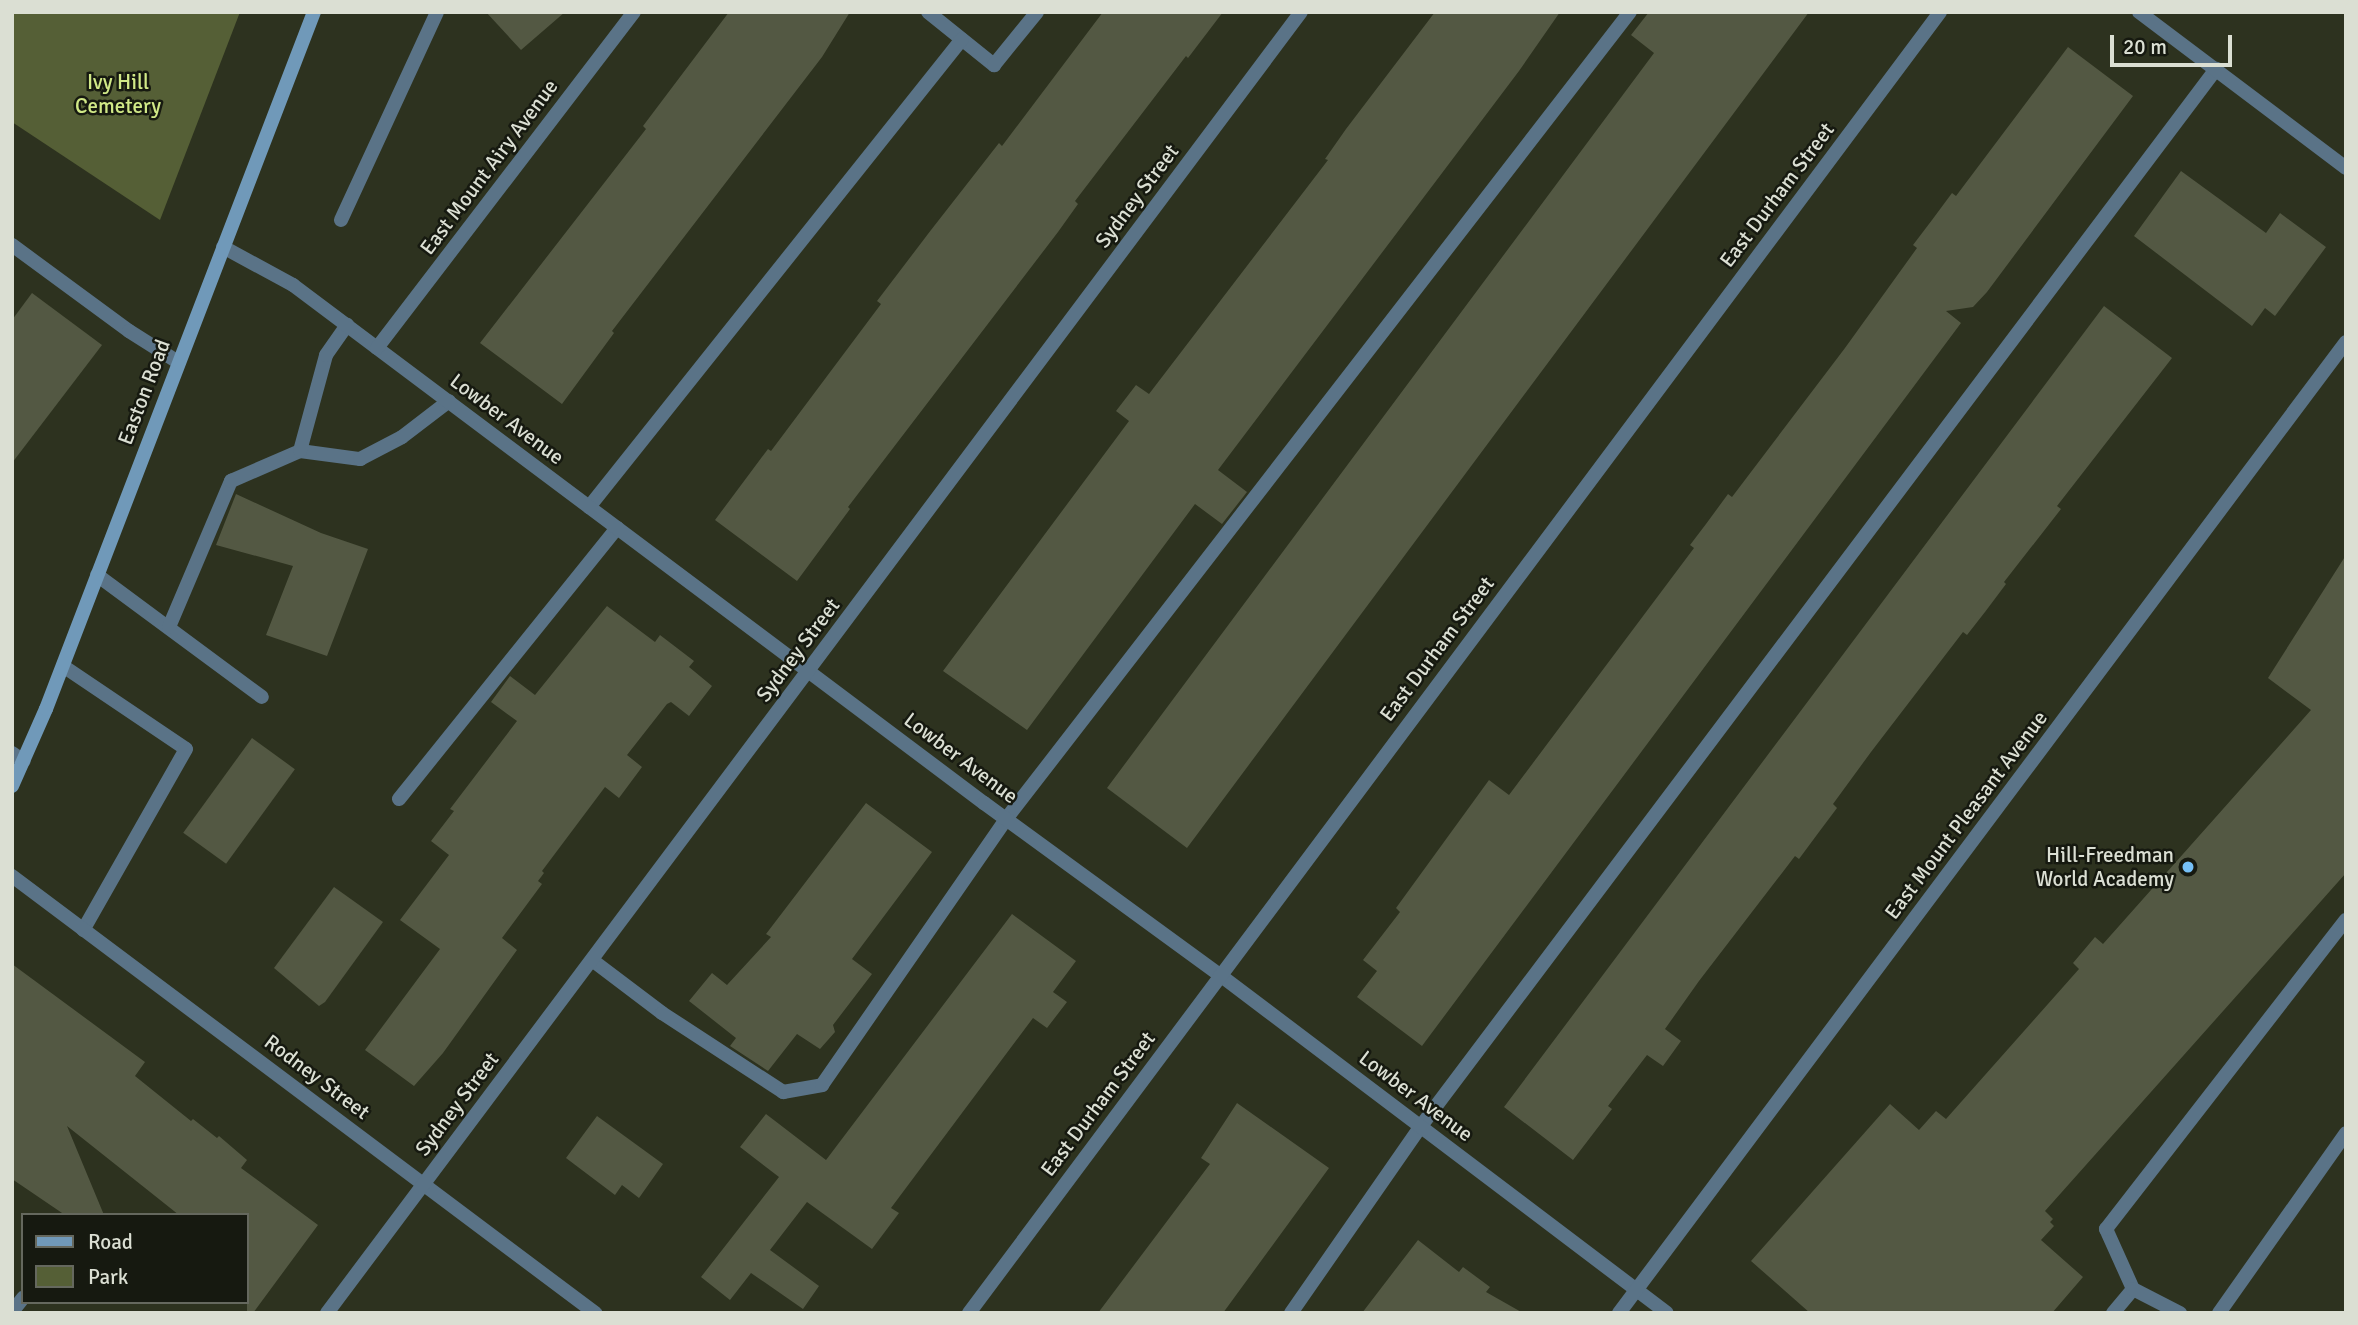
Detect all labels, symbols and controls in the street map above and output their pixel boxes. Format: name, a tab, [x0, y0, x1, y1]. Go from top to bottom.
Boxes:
scale bar	[2113, 21, 2236, 65]
text: 20 m	[2123, 34, 2167, 60]
park label: Ivy Hill Cemetery	[75, 69, 161, 119]
street label: East Mount Airy Avenue	[415, 74, 563, 260]
street label: East Durham Street	[1714, 118, 1840, 272]
street label: Sydney Street	[1090, 139, 1184, 253]
street label: Easton Road	[112, 336, 176, 448]
street label: Lowber Avenue	[445, 368, 569, 470]
street label: East Durham Street	[1374, 572, 1500, 726]
street label: Sydney Street	[751, 593, 845, 707]
street label: East Mount Pleasant Avenue	[1879, 706, 2053, 924]
street label: Lowber Avenue	[899, 707, 1023, 809]
place label: Hill-Freedman World Academy	[2036, 842, 2174, 892]
marker: Hill-Freedman World Academy	[2180, 859, 2196, 875]
street label: East Durham Street	[1035, 1027, 1161, 1181]
street label: Rodney Street	[259, 1029, 375, 1125]
street label: Lowber Avenue	[1354, 1045, 1478, 1147]
street label: Sydney Street	[410, 1047, 504, 1161]
legend	[21, 1213, 248, 1304]
text: Road	[88, 1229, 133, 1255]
text: Park	[88, 1264, 128, 1290]

